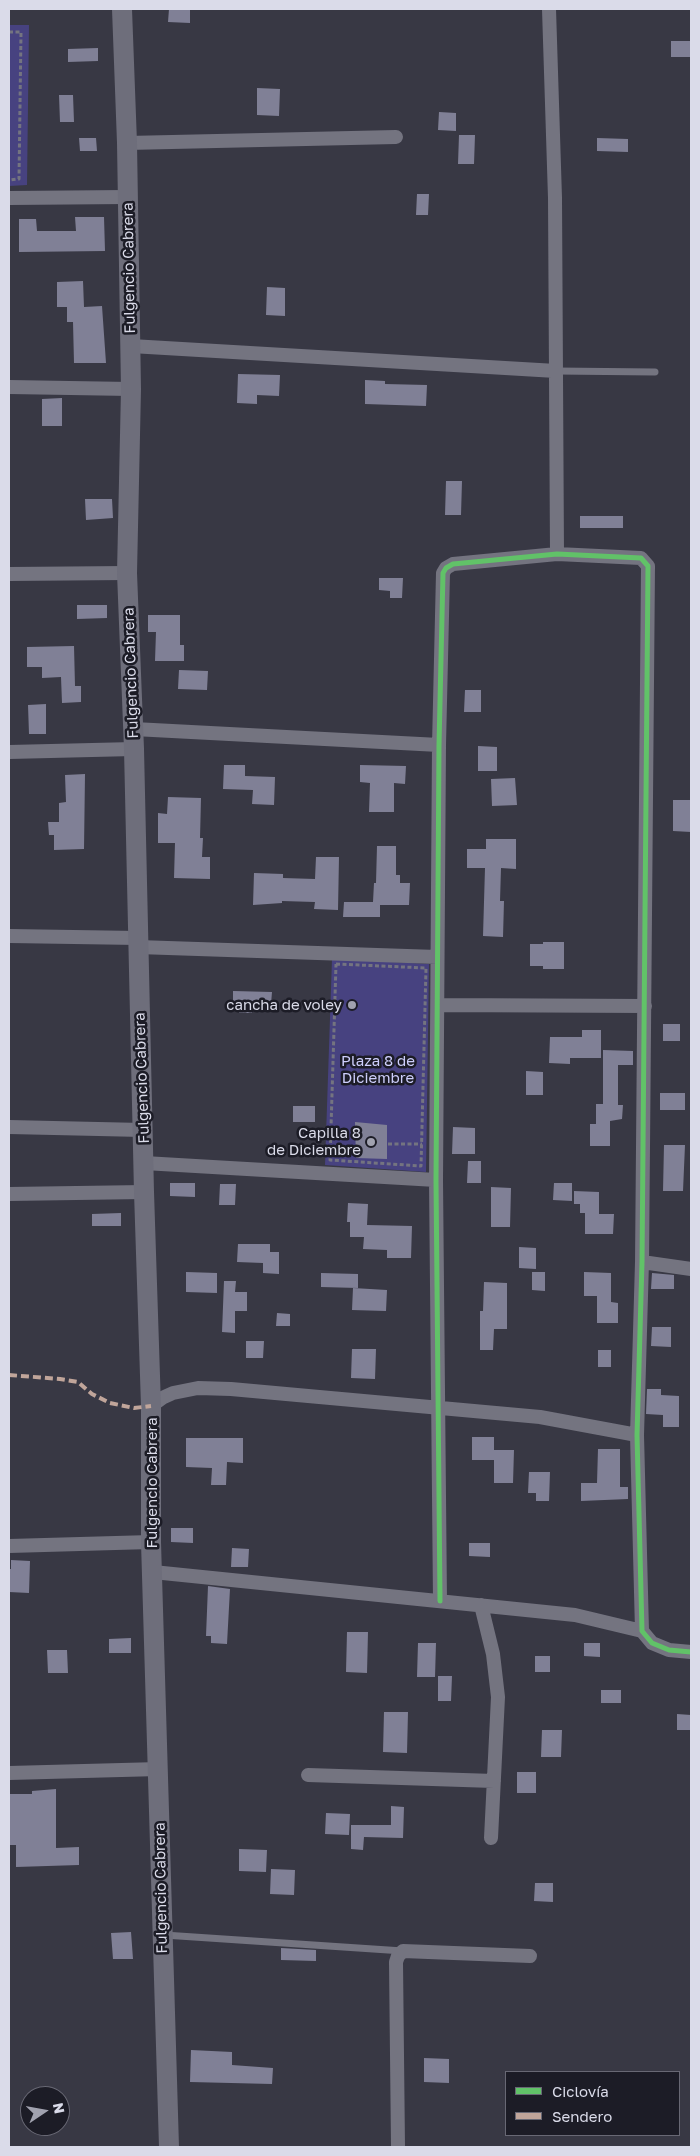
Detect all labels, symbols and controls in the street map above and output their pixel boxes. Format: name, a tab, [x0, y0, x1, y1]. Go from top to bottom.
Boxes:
street label: Fulgencio Cabrera	[119, 202, 139, 334]
street label: Fulgencio Cabrera	[120, 607, 142, 739]
place label: cancha de voley	[226, 996, 342, 1014]
marker: cancha de voley	[346, 999, 358, 1011]
street label: Fulgencio Cabrera	[131, 1012, 153, 1144]
park label: Plaza 8 de Diciembre	[341, 1052, 415, 1087]
place label: Capilla 8 de Diciembre	[267, 1124, 361, 1159]
marker: Capilla 8 de Diciembre	[365, 1136, 377, 1148]
street label: Fulgencio Cabrera	[143, 1417, 161, 1549]
street label: Fulgencio Cabrera	[151, 1822, 171, 1954]
legend	[505, 2071, 680, 2136]
text: Ciclovía	[552, 2082, 609, 2100]
north arrow	[20, 2086, 70, 2136]
text: N	[50, 2101, 69, 2115]
text: Sendero	[552, 2107, 612, 2125]

